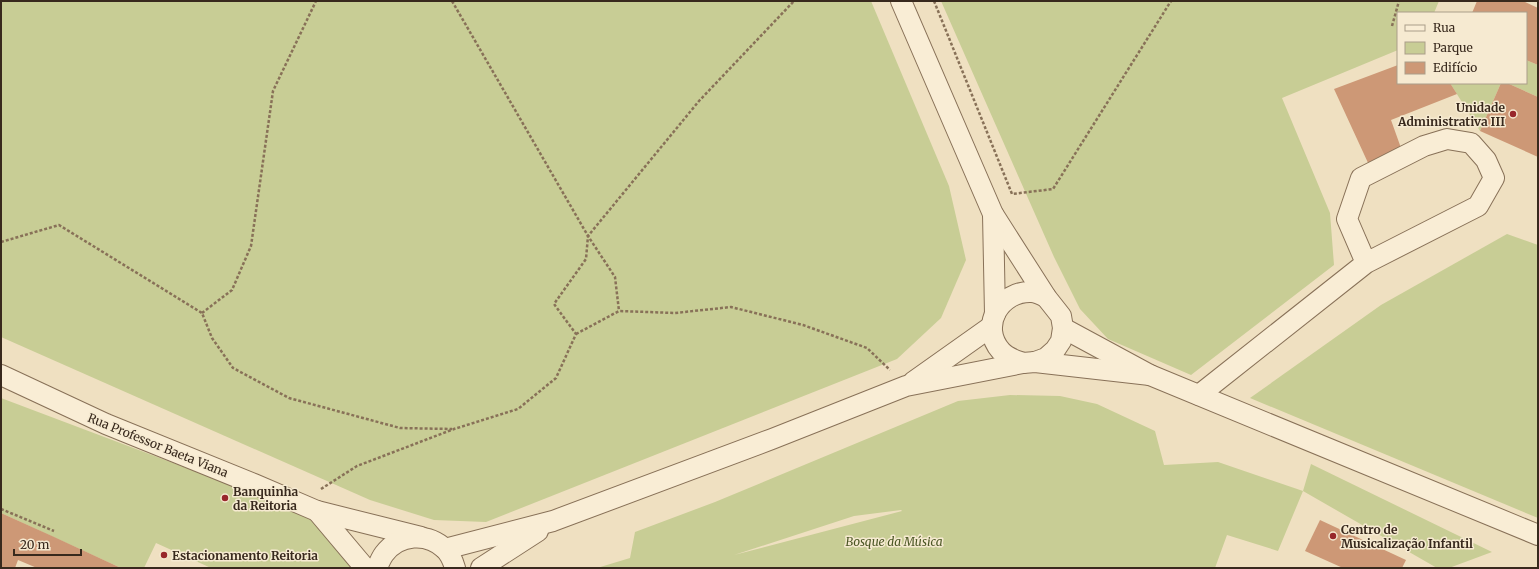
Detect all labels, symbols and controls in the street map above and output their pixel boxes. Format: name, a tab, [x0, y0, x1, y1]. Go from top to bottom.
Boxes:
legend	[1397, 12, 1527, 84]
text: Rua	[1433, 20, 1456, 35]
text: Parque	[1433, 40, 1473, 55]
text: Edifício	[1433, 60, 1477, 75]
place label: Unidade Administrativa III	[1397, 100, 1505, 129]
marker: Unidade Administrativa III	[1508, 109, 1518, 119]
street label: Rua Professor Baeta Viana	[86, 410, 231, 480]
place label: Banquinha da Reitoria	[233, 484, 299, 513]
marker: Banquinha da Reitoria	[220, 493, 230, 503]
place label: Centro de Musicalização Infantil	[1341, 522, 1473, 551]
scale bar	[14, 531, 81, 557]
marker: Centro de Musicalização Infantil	[1328, 531, 1338, 541]
park label: Bosque da Música	[845, 534, 943, 549]
text: 20 m	[20, 537, 49, 552]
place label: Estacionamento Reitoria	[172, 548, 318, 563]
marker: Estacionamento Reitoria	[159, 550, 169, 560]

